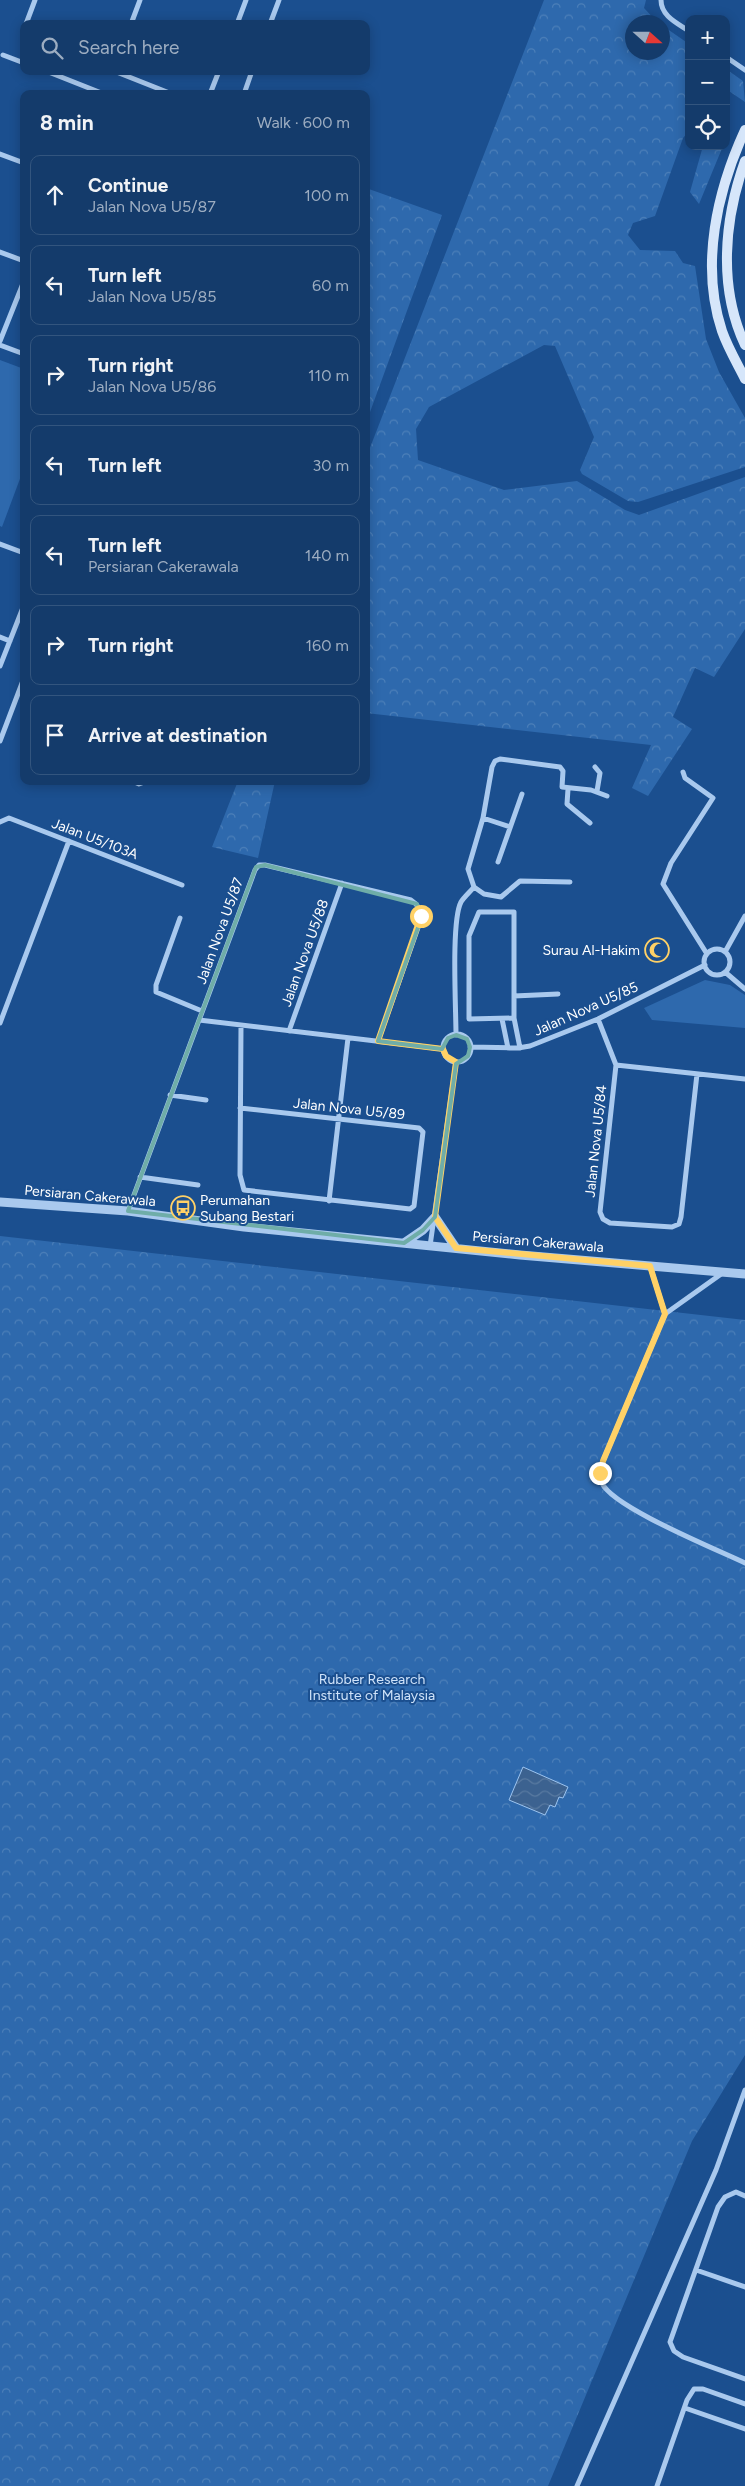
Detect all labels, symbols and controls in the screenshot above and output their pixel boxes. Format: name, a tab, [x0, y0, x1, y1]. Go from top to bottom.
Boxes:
north arrow	[625, 15, 670, 60]
map controls	[685, 15, 730, 150]
button: +	[685, 15, 730, 60]
search box	[20, 20, 370, 75]
icon: search	[38, 34, 66, 62]
text: Search here	[78, 36, 180, 59]
button: −	[685, 60, 730, 105]
button: locate	[685, 105, 730, 150]
text: 8 min	[40, 110, 94, 135]
text: Walk · 600 m	[257, 113, 350, 132]
text: Continue	[88, 174, 168, 197]
icon: ahead	[41, 181, 69, 209]
text: 100 m	[304, 186, 349, 205]
text: Jalan Nova U5/87	[88, 197, 216, 216]
text: Turn left	[88, 264, 162, 287]
icon: left	[41, 271, 69, 299]
text: 60 m	[312, 276, 349, 295]
text: Jalan Nova U5/85	[88, 287, 216, 306]
text: Turn right	[88, 354, 174, 377]
icon: right	[41, 361, 69, 389]
text: 110 m	[308, 366, 349, 385]
text: Jalan Nova U5/86	[88, 377, 216, 396]
icon: left	[41, 451, 69, 479]
text: Turn left	[88, 454, 162, 477]
text: 30 m	[312, 456, 349, 475]
text: Turn left	[88, 534, 162, 557]
icon: left	[41, 541, 69, 569]
text: 140 m	[305, 546, 349, 565]
text: Persiaran Cakerawala	[88, 557, 239, 576]
icon: right	[41, 631, 69, 659]
text: Turn right	[88, 634, 174, 657]
text: 160 m	[306, 636, 349, 655]
icon: arrive	[41, 721, 69, 749]
text: Arrive at destination	[88, 724, 267, 747]
street label: Jalan U5/103A	[49, 815, 141, 863]
street label: Jalan Nova U5/87	[193, 875, 247, 986]
street label: Jalan Nova U5/88	[278, 897, 332, 1009]
route start	[410, 905, 433, 928]
mosque icon: Surau Al-Hakim	[644, 937, 670, 963]
place label: Surau Al-Hakim	[542, 942, 640, 959]
street label: Jalan Nova U5/85	[531, 978, 641, 1040]
street label: Jalan Nova U5/84	[582, 1084, 610, 1198]
street label: Jalan Nova U5/89	[292, 1095, 406, 1123]
street label: Persiaran Cakerawala	[24, 1182, 156, 1210]
place label: Perumahan Subang Bestari	[200, 1192, 294, 1225]
bus stop icon: Perumahan Subang Bestari	[170, 1195, 196, 1221]
street label: Persiaran Cakerawala	[472, 1228, 604, 1256]
route end	[589, 1462, 612, 1485]
park label: Rubber Research Institute of Malaysia	[309, 1671, 435, 1704]

